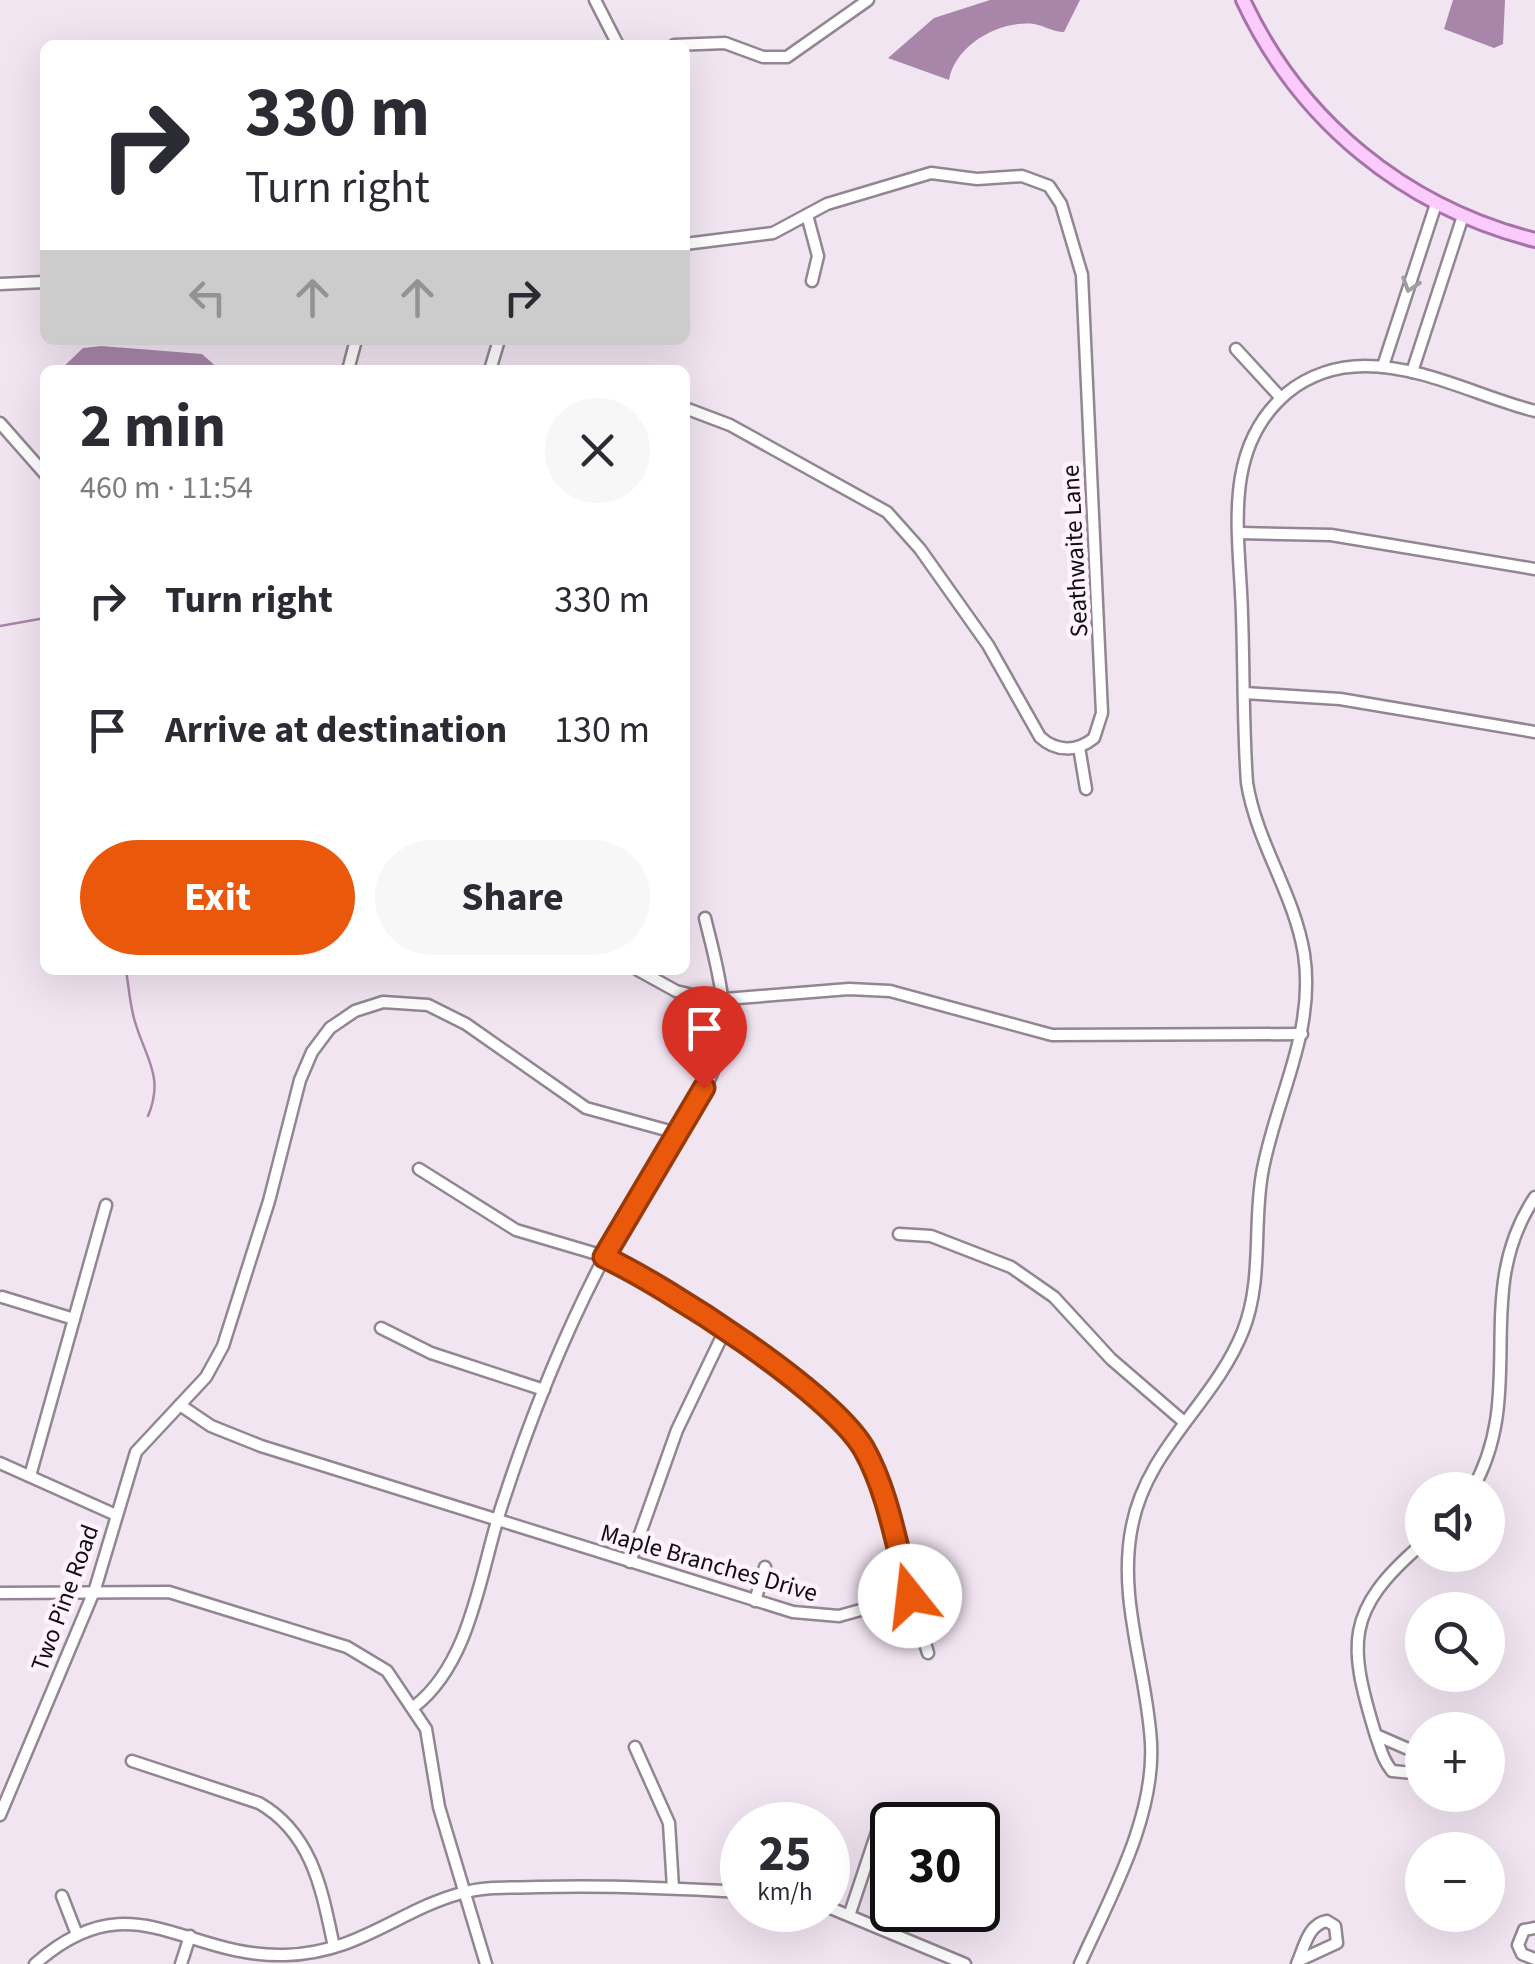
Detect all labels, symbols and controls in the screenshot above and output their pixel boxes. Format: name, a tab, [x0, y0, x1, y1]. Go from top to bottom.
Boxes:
text: 330 m	[245, 63, 430, 163]
icon: right	[80, 80, 210, 210]
text: Turn right	[245, 156, 430, 220]
icon: left	[180, 270, 235, 325]
icon: ahead	[285, 270, 340, 325]
icon: ahead	[390, 270, 445, 325]
icon: right	[495, 270, 550, 325]
one-way arrow	[1401, 276, 1421, 293]
text: 2 min	[80, 385, 226, 470]
button: close	[545, 398, 650, 503]
street label: Seathwaite Lane	[1053, 464, 1097, 638]
text: 460 m · 11:54	[80, 465, 253, 511]
icon: right	[80, 573, 135, 628]
text: Turn right	[165, 573, 333, 627]
text: 330 m	[554, 573, 650, 627]
icon: arrive	[80, 703, 135, 758]
text: Arrive at destination	[165, 703, 507, 757]
text: 130 m	[554, 703, 650, 757]
button: Exit	[80, 840, 355, 955]
button: Share	[375, 840, 650, 955]
pin	[662, 986, 747, 1089]
icon: arrive	[677, 1001, 732, 1056]
map controls	[1405, 1472, 1505, 1932]
button: sound	[1405, 1472, 1505, 1572]
street label: Maple Branches Drive	[596, 1515, 822, 1611]
street label: Two Pine Road	[22, 1519, 108, 1677]
position arrow	[858, 1544, 962, 1648]
button: search	[1405, 1592, 1505, 1692]
button: +	[1405, 1712, 1505, 1812]
speed limit sign: 30	[870, 1802, 1000, 1932]
text: 25	[759, 1819, 811, 1890]
button: −	[1405, 1832, 1505, 1932]
text: km/h	[757, 1874, 813, 1910]

